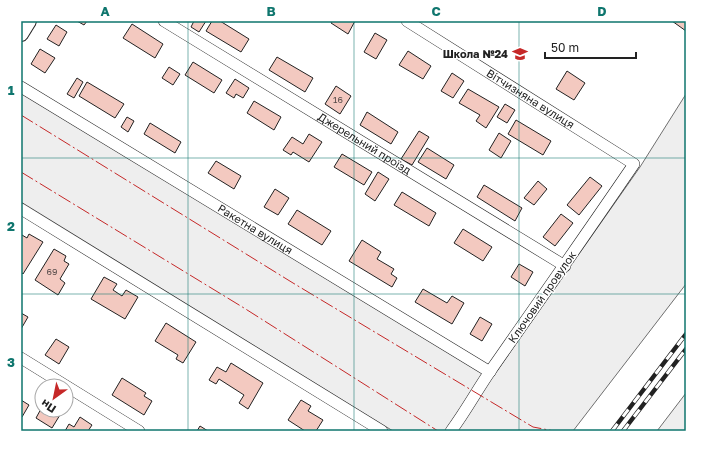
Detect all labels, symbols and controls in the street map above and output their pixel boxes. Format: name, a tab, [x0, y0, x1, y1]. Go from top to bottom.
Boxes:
text: A	[100, 3, 110, 19]
text: B	[266, 3, 276, 19]
text: C	[431, 3, 441, 19]
text: D	[597, 3, 607, 19]
scale bar	[545, 34, 636, 60]
text: 50 m	[551, 40, 579, 55]
school or university icon: Школа №24	[511, 45, 529, 63]
place label: Школа №24	[443, 47, 508, 60]
street label: Вітчизняна вулиця	[484, 66, 577, 131]
text: 1	[8, 82, 15, 98]
house number: 16	[333, 94, 343, 105]
street label: Джерельний проїзд	[316, 110, 414, 177]
street label: Ракетна вулиця	[216, 201, 295, 257]
text: 2	[7, 218, 15, 234]
street label: Ключовий провулок	[505, 248, 579, 345]
house number: 69	[47, 266, 57, 277]
text: 3	[7, 354, 15, 370]
north arrow	[34, 378, 74, 418]
text: Пн	[38, 397, 58, 416]

